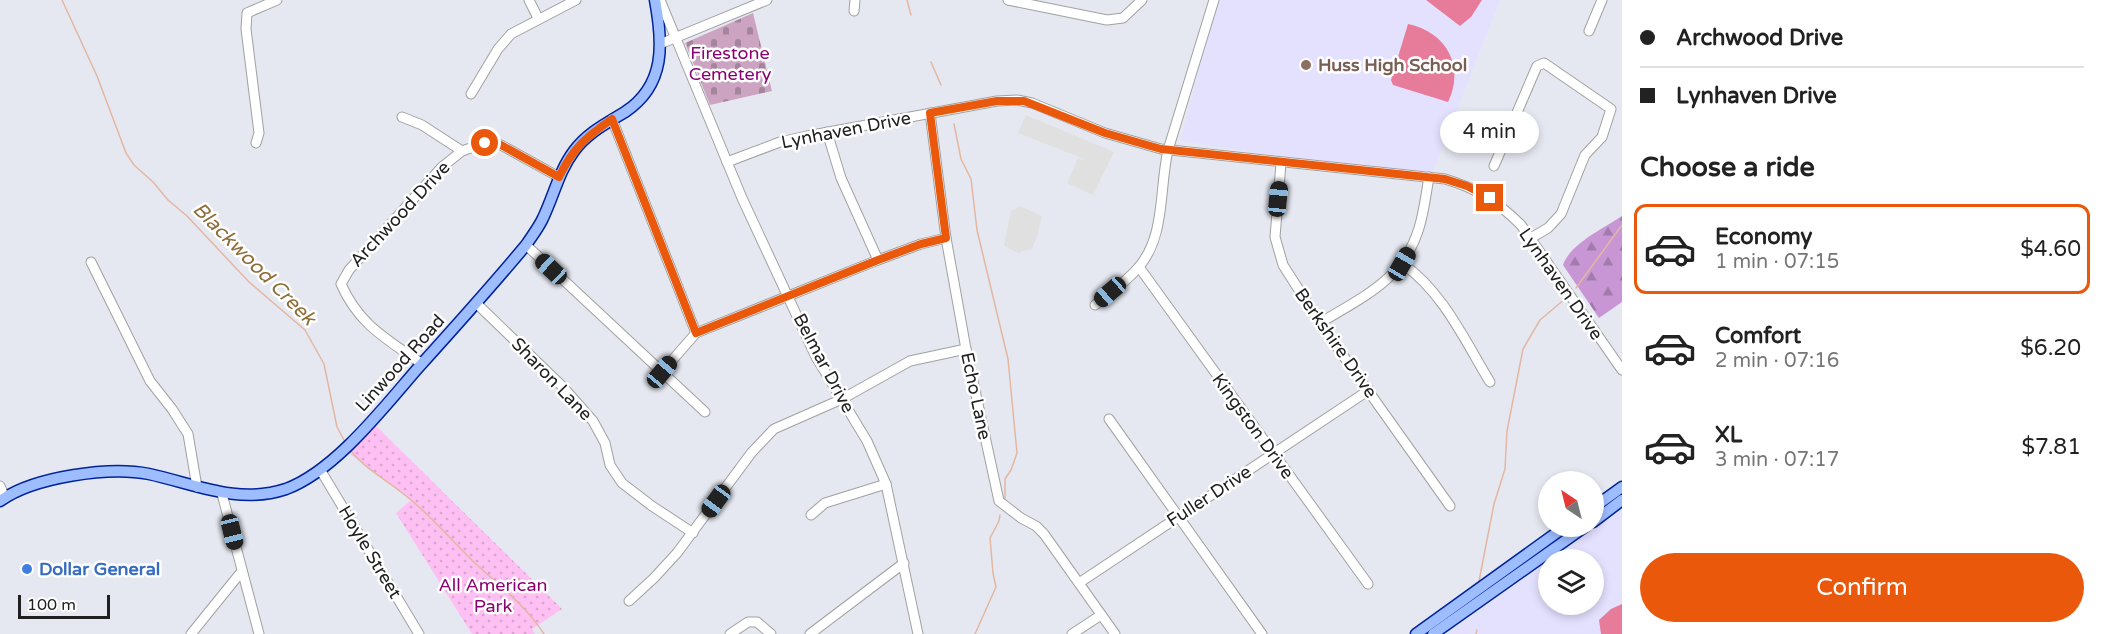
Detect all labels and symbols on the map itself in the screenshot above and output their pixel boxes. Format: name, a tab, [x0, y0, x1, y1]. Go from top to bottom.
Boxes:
park label: Firestone Cemetery	[689, 42, 772, 85]
place label: Huss High School	[1318, 54, 1467, 76]
marker: Huss High School	[1299, 58, 1313, 72]
street label: Lynhaven Drive	[779, 107, 913, 153]
callout: 4 min	[1440, 111, 1540, 153]
route start	[471, 129, 498, 156]
street label: Archwood Drive	[345, 156, 455, 272]
car	[1267, 180, 1289, 218]
route end	[1476, 184, 1503, 211]
water label: Blackwood Creek	[188, 198, 322, 332]
street label: Lynhaven Drive	[1514, 224, 1608, 344]
car	[1385, 244, 1419, 284]
car	[532, 250, 570, 288]
car	[1091, 273, 1129, 311]
street label: Berkshire Drive	[1290, 284, 1382, 402]
street label: Belmar Drive	[789, 309, 859, 417]
street label: Linwood Road	[351, 310, 449, 416]
street label: Sharon Lane	[507, 333, 597, 425]
street label: Echo Lane	[956, 350, 996, 442]
car	[644, 352, 680, 392]
street label: Kingston Drive	[1207, 369, 1299, 483]
street label: Fuller Drive	[1163, 461, 1255, 531]
north arrow	[1538, 471, 1604, 537]
car	[698, 481, 734, 521]
street label: Hoyle Street	[334, 501, 406, 603]
car	[219, 512, 245, 552]
place label: Dollar General	[39, 558, 160, 580]
marker: Dollar General	[20, 562, 34, 576]
park label: All American Park	[438, 574, 548, 617]
scale bar	[18, 592, 110, 620]

